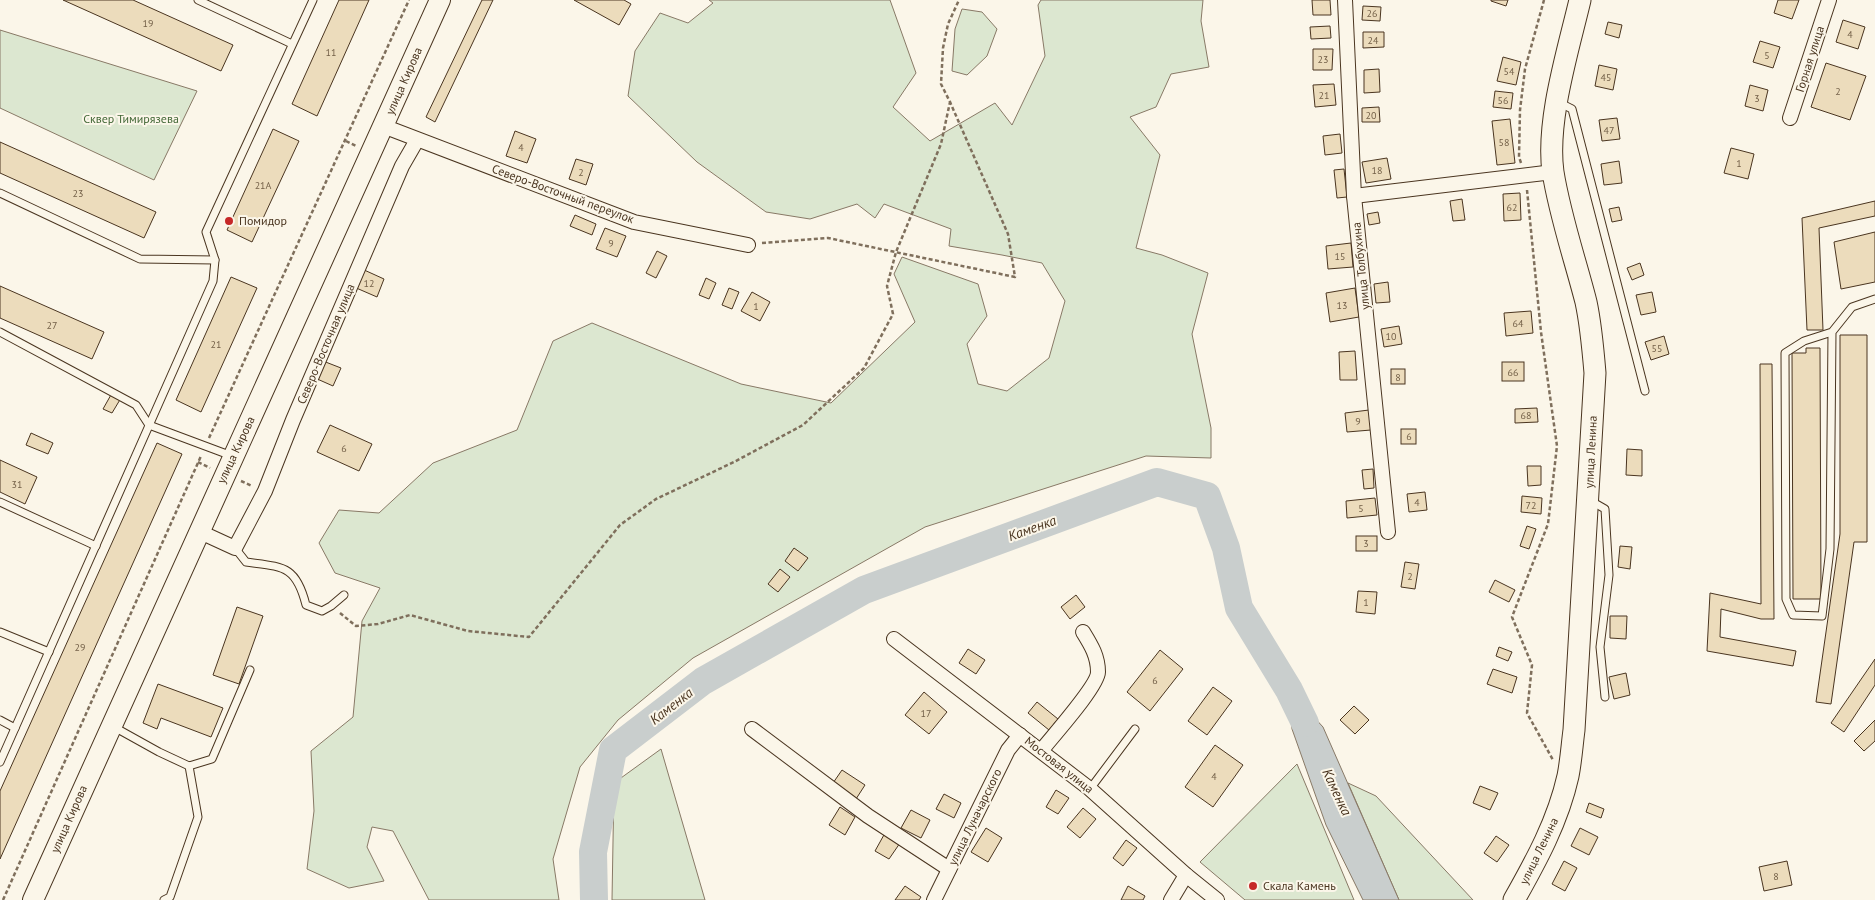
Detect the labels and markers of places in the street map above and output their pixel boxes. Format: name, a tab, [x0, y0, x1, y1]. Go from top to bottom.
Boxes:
place label: Помидор	[239, 213, 287, 228]
marker: Помидор	[223, 215, 235, 227]
place label: Скала Камень	[1263, 878, 1336, 893]
marker: Скала Камень	[1247, 880, 1259, 892]

